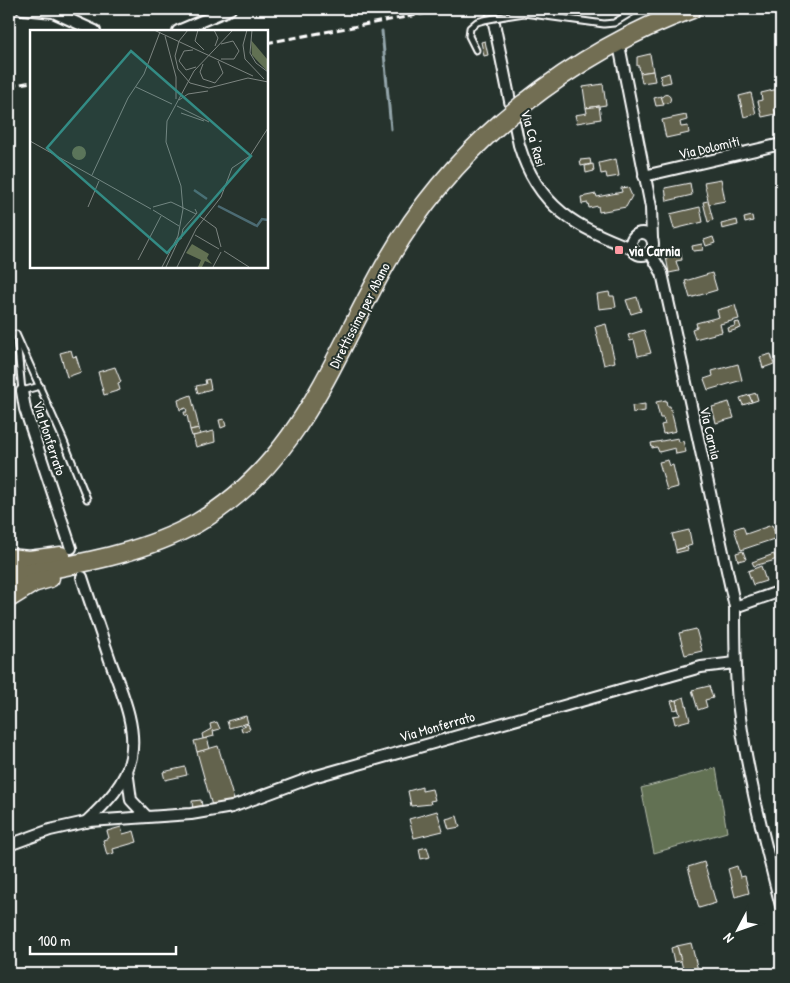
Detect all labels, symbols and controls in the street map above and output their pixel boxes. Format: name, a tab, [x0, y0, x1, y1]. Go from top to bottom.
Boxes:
inset map	[30, 30, 268, 268]
street label: Via Ca' Rasi	[517, 107, 551, 169]
street label: Via Dolomiti	[677, 131, 741, 163]
place label: via Carnia	[628, 241, 680, 260]
marker: via Carnia	[613, 244, 625, 256]
street label: Direttissima per Abano	[324, 259, 395, 371]
street label: Via Monferrato	[29, 398, 71, 478]
street label: Via Carnia	[696, 405, 726, 462]
street label: Via Monferrato	[397, 706, 477, 746]
north arrow	[712, 906, 762, 956]
scale bar	[30, 923, 176, 955]
text: N	[718, 929, 737, 948]
text: 100 m	[38, 930, 71, 951]

